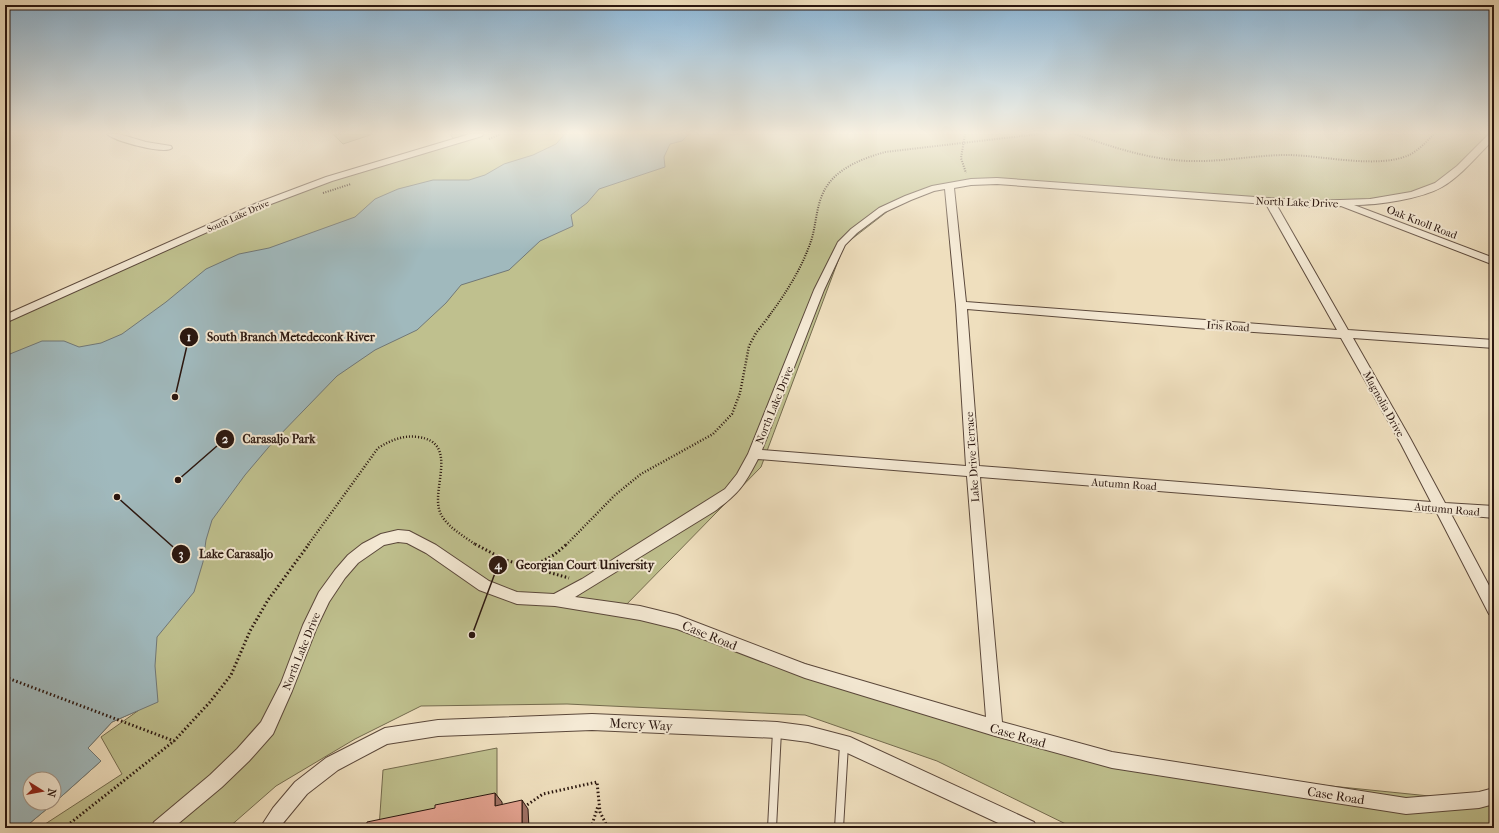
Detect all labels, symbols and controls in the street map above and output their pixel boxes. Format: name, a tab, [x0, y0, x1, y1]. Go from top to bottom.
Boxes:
street label: North Lake Drive	[1255, 195, 1339, 210]
street label: South Lake Drive	[205, 198, 271, 234]
street label: Oak Knoll Road	[1385, 203, 1460, 242]
street label: Iris Road	[1206, 319, 1251, 335]
callout: South Branch Metedeconk River	[179, 325, 383, 349]
text: 1	[187, 330, 191, 344]
text: South Branch Metedeconk River	[207, 330, 376, 344]
street label: North Lake Drive	[753, 364, 796, 446]
street label: Magnolia Drive	[1360, 369, 1407, 440]
street label: Lake Drive Terrace	[963, 411, 982, 503]
callout: Carasaljo Park	[215, 427, 324, 451]
text: 2	[222, 432, 229, 446]
text: Carasaljo Park	[242, 432, 316, 446]
street label: Autumn Road	[1090, 476, 1158, 493]
street label: Autumn Road	[1413, 500, 1481, 519]
callout: Lake Carasaljo	[171, 542, 281, 566]
text: 3	[179, 547, 184, 562]
text: Lake Carasaljo	[199, 547, 273, 561]
callout: Georgian Court University	[488, 553, 662, 577]
text: 4	[493, 558, 502, 573]
text: Georgian Court University	[516, 558, 655, 573]
street label: North Lake Drive	[280, 610, 323, 692]
street label: Case Road	[680, 618, 740, 654]
street label: Mercy Way	[609, 715, 674, 734]
street label: Case Road	[988, 720, 1049, 751]
north arrow	[22, 771, 62, 811]
street label: Case Road	[1306, 784, 1367, 808]
text: N	[44, 787, 59, 799]

